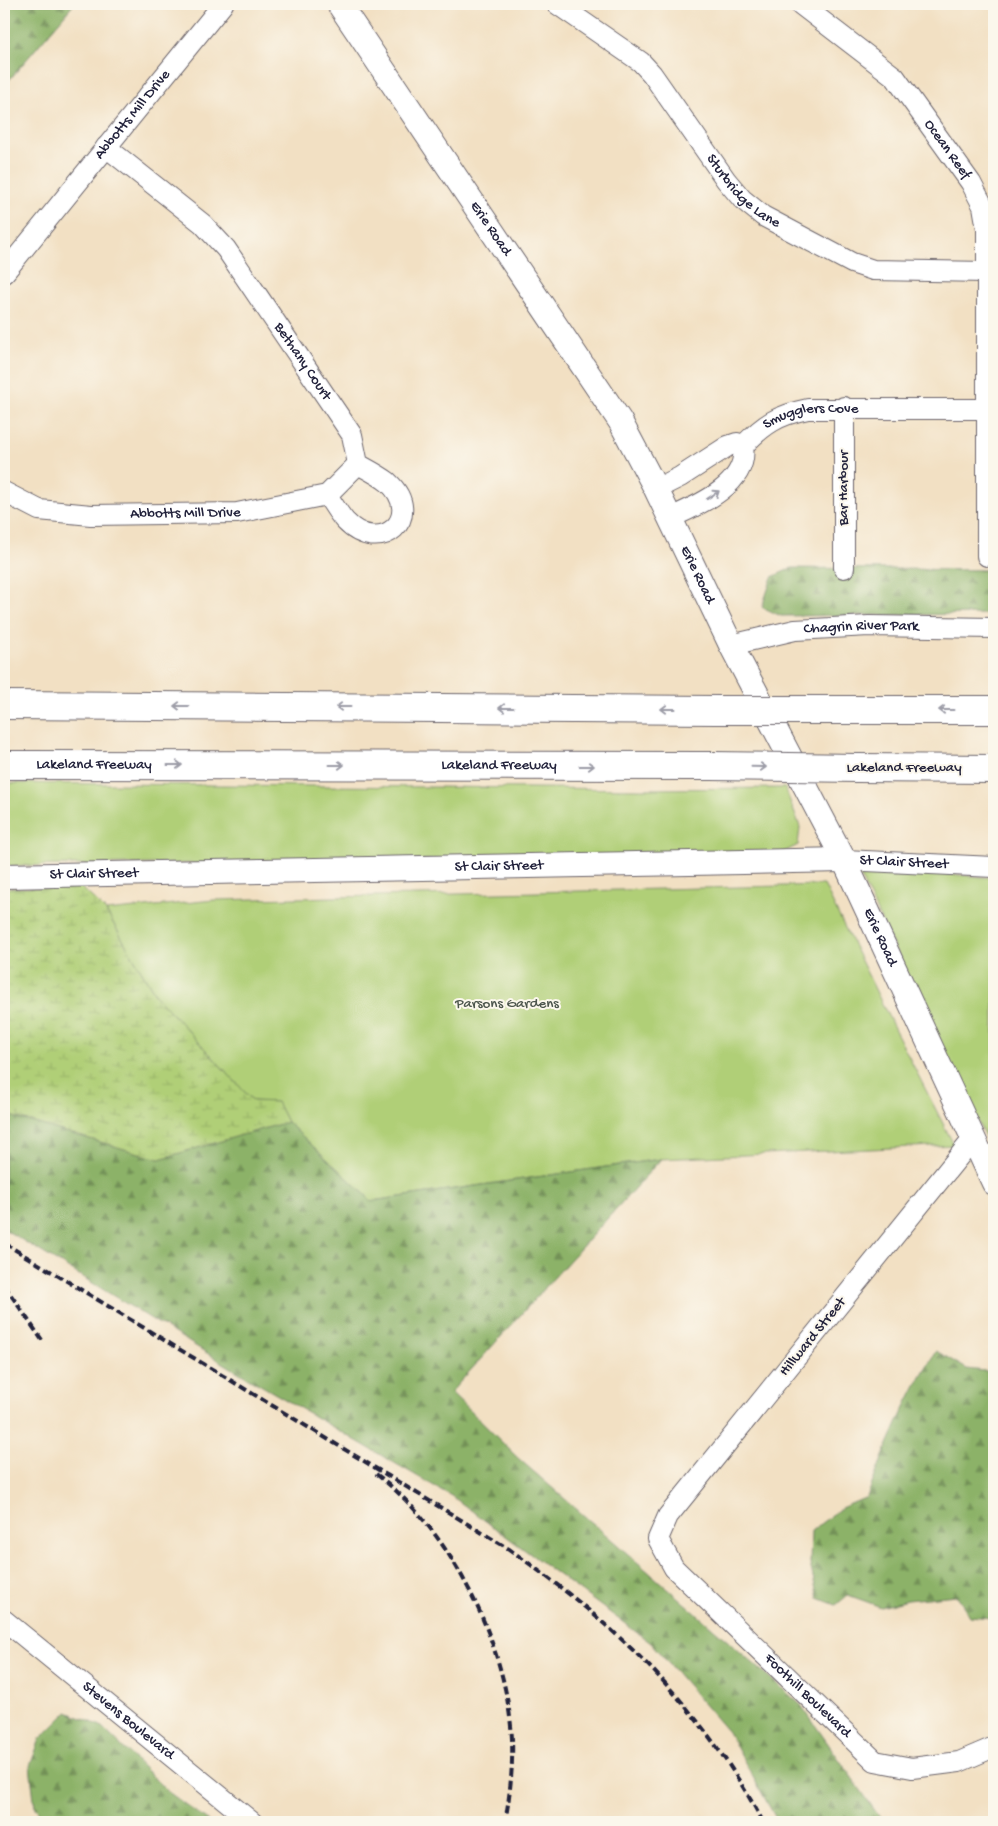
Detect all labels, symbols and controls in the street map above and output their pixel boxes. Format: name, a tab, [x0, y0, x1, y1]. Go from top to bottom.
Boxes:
street label: Abbotts Mill Drive	[91, 66, 175, 163]
street label: Ocean Reef	[920, 116, 975, 184]
street label: Sturbridge Lane	[702, 151, 783, 233]
street label: Erie Road	[466, 198, 516, 260]
street label: Bethany Court	[269, 318, 336, 406]
street label: Smugglers Cove	[760, 400, 859, 434]
street label: Bar Harbour	[835, 449, 853, 527]
one-way arrow	[706, 489, 720, 500]
street label: Abbotts Mill Drive	[130, 504, 241, 523]
street label: Erie Road	[676, 543, 719, 608]
street label: Chagrin River Park	[803, 617, 920, 639]
one-way arrow	[173, 701, 190, 711]
one-way arrow	[336, 702, 352, 712]
one-way arrow	[498, 703, 514, 713]
one-way arrow	[661, 704, 677, 714]
one-way arrow	[938, 705, 954, 715]
street label: Lakeland Freeway	[36, 756, 152, 774]
street label: Lakeland Freeway	[441, 757, 557, 775]
street label: Lakeland Freeway	[846, 759, 962, 777]
one-way arrow	[166, 760, 183, 770]
one-way arrow	[329, 760, 345, 770]
one-way arrow	[579, 761, 595, 771]
one-way arrow	[751, 762, 767, 772]
street label: St Clair Street	[859, 852, 950, 874]
street label: St Clair Street	[454, 857, 545, 876]
street label: St Clair Street	[50, 864, 140, 884]
street label: Erie Road	[859, 905, 902, 970]
park label: Parsons Gardens	[454, 995, 559, 1013]
street label: Hillward Street	[776, 1293, 851, 1380]
street label: Foothill Boulevard	[759, 1650, 855, 1743]
street label: Stevens Boulevard	[78, 1678, 179, 1765]

